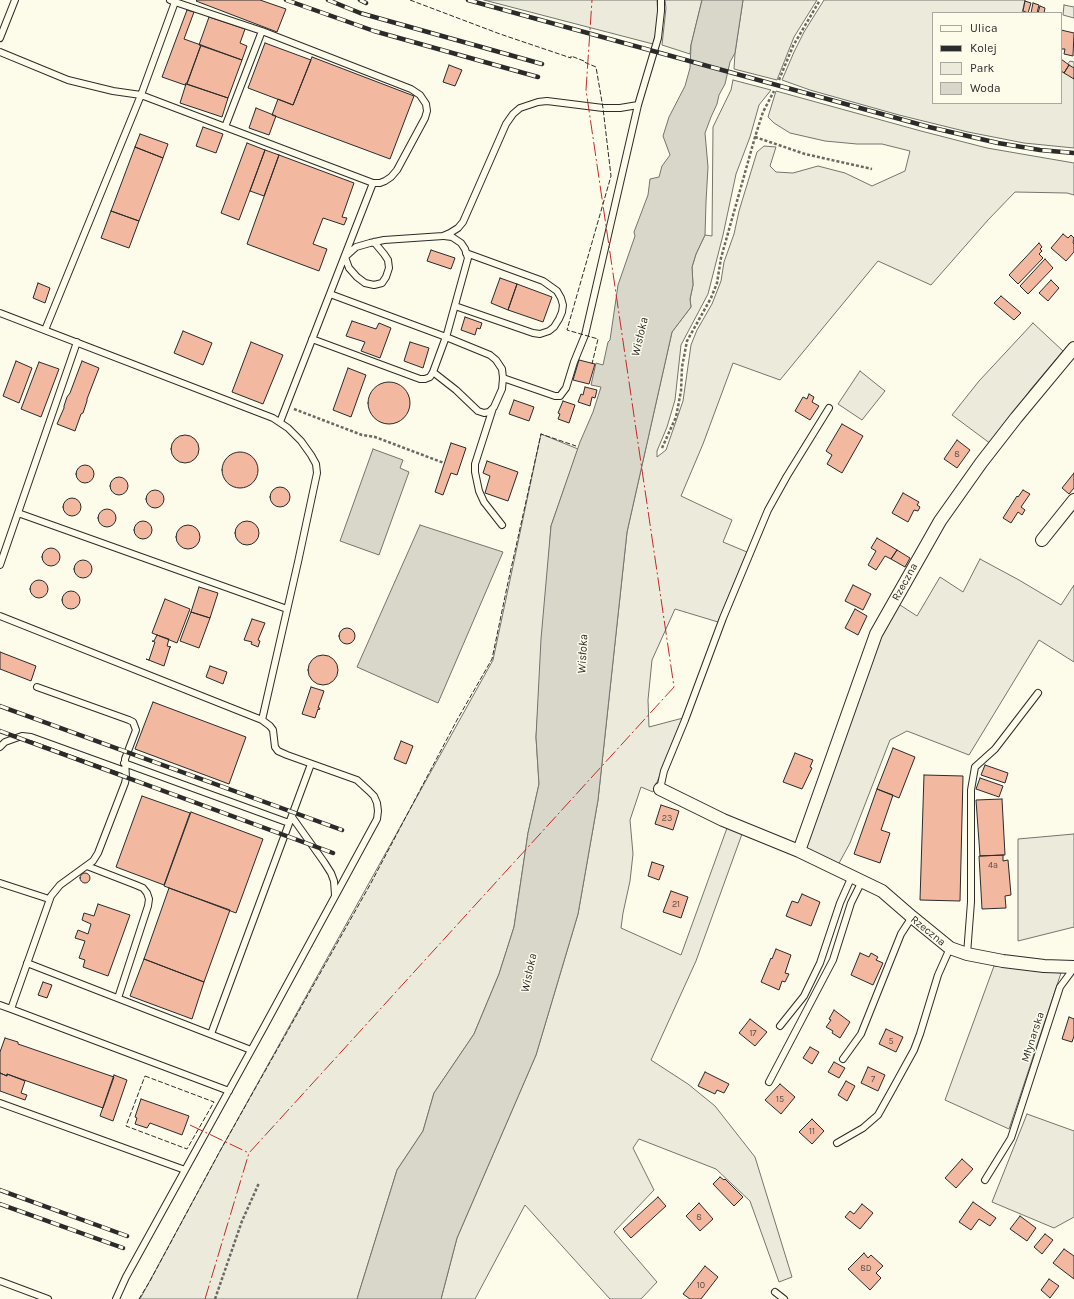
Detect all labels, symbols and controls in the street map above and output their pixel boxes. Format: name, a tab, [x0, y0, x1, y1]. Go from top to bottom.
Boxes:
legend	[932, 12, 1062, 104]
text: Ulica	[970, 21, 998, 35]
text: Kolej	[970, 41, 997, 55]
text: Park	[970, 61, 994, 75]
text: Woda	[970, 81, 1001, 95]
water label: Wisłoka	[629, 316, 651, 358]
house number: 8	[954, 449, 960, 459]
street label: Rzeczna	[889, 561, 921, 603]
water label: Wisłoka	[575, 634, 591, 674]
house number: 23	[662, 813, 672, 823]
house number: 4a	[988, 860, 998, 870]
house number: 21	[672, 899, 680, 909]
street label: Rzeczna	[908, 913, 948, 949]
water label: Wisłoka	[518, 952, 540, 994]
street label: Młynarska	[1019, 1010, 1047, 1064]
house number: 17	[749, 1028, 757, 1038]
house number: 5	[888, 1036, 894, 1046]
house number: 7	[871, 1074, 875, 1084]
house number: 15	[776, 1094, 784, 1104]
house number: 11	[809, 1126, 815, 1136]
house number: 8	[696, 1212, 702, 1222]
house number: 8D	[860, 1263, 872, 1273]
house number: 10	[697, 1280, 705, 1290]

